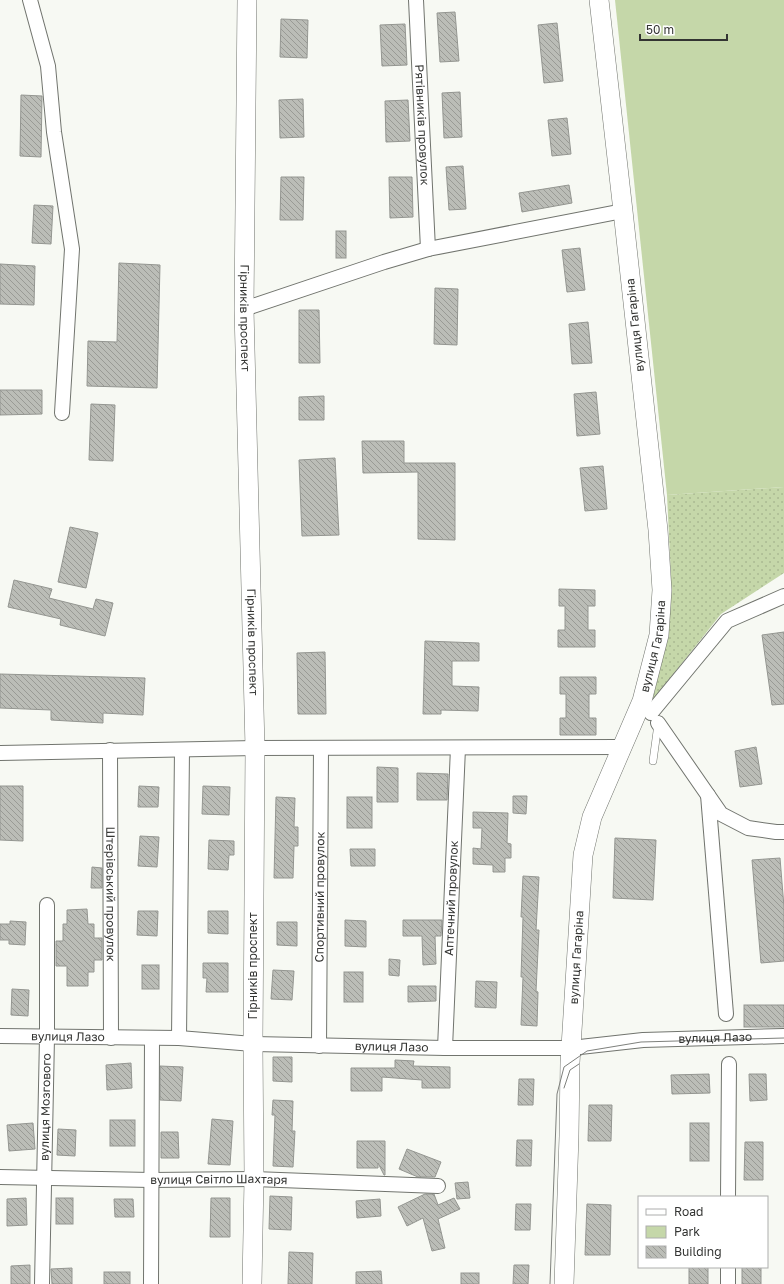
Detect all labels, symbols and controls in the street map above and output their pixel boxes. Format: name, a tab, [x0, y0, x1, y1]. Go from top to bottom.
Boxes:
scale bar	[640, 16, 727, 42]
text: 50 m	[646, 22, 674, 37]
street label: Рятівників провулок	[412, 64, 433, 186]
street label: Гірників проспект	[237, 264, 254, 372]
street label: вулиця Гагаріна	[622, 278, 647, 372]
street label: Гірників проспект	[244, 588, 262, 696]
street label: вулиця Гагаріна	[637, 600, 668, 694]
street label: Штерівський провулок	[103, 826, 119, 962]
street label: Спортивний провулок	[312, 831, 327, 962]
street label: Аптечний провулок	[441, 840, 461, 956]
street label: вулиця Гагаріна	[566, 910, 587, 1005]
street label: Гірників проспект	[245, 912, 260, 1020]
street label: вулиця Лазо	[31, 1028, 105, 1044]
street label: вулиця Лазо	[678, 1029, 752, 1046]
street label: вулиця Лазо	[355, 1038, 429, 1055]
street label: вулиця Мозгового	[36, 1053, 54, 1161]
street label: вулиця Світло Шахтаря	[150, 1171, 288, 1187]
legend	[638, 1196, 768, 1268]
text: Road	[674, 1204, 703, 1219]
text: Park	[674, 1224, 700, 1239]
text: Building	[674, 1244, 722, 1259]

